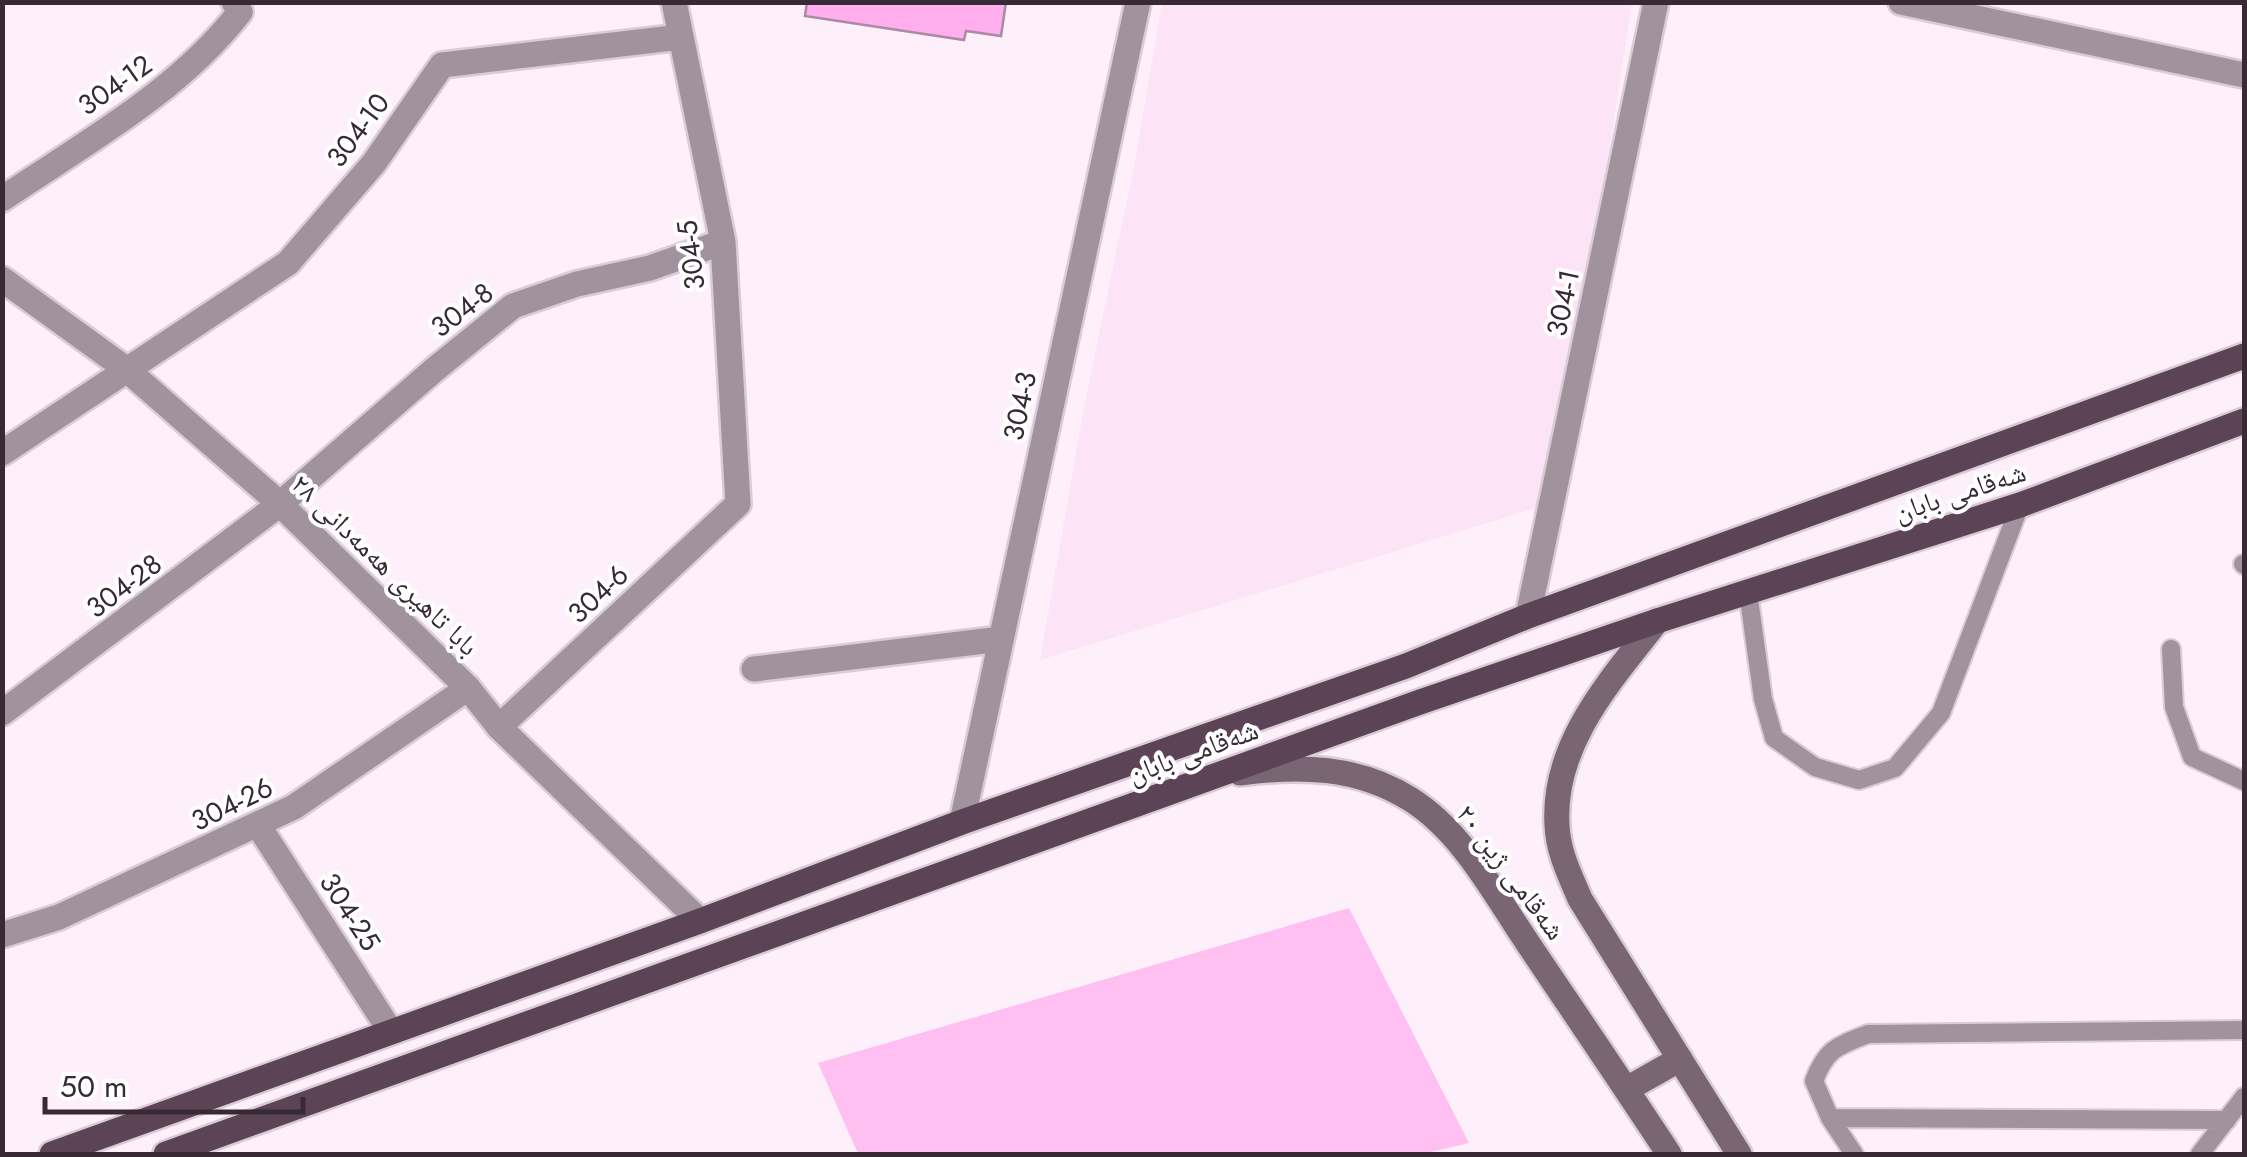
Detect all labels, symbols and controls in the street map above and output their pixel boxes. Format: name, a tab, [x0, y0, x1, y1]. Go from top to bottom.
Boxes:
street label: 304-12	[69, 44, 161, 126]
street label: 304-10	[316, 84, 400, 176]
street label: 304-5	[666, 218, 716, 292]
street label: 304-1	[1536, 266, 1590, 340]
street label: 304-8	[422, 273, 502, 347]
street label: 304-3	[993, 368, 1047, 444]
street label: شەقامی بابان	[1889, 451, 2031, 533]
street label: بابا تاهیری هەمەدانی ٢٨	[282, 464, 488, 666]
street label: 304-28	[78, 544, 170, 628]
street label: 304-6	[558, 555, 638, 633]
street label: شەقامی بابان	[1122, 709, 1264, 795]
street label: 304-26	[184, 767, 280, 841]
street label: شەقامی ژین ٢٠	[1446, 795, 1576, 949]
street label: 304-25	[309, 865, 391, 959]
scale bar	[45, 1052, 302, 1114]
text: 50 m	[60, 1065, 127, 1108]

